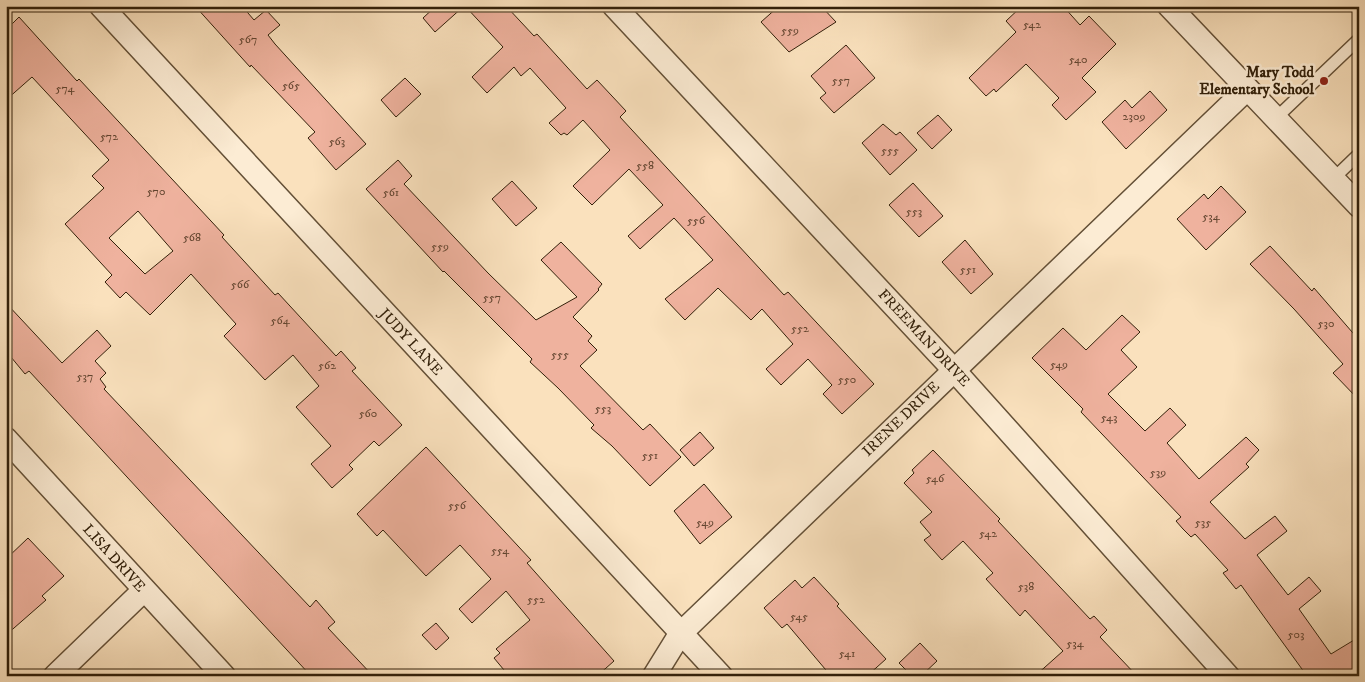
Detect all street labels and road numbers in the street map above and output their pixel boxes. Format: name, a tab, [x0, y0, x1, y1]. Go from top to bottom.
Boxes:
street label: FREEMAN DRIVE	[874, 285, 974, 391]
street label: JUDY LANE	[374, 303, 447, 380]
street label: IRENE DRIVE	[858, 377, 944, 461]
street label: LISA DRIVE	[79, 520, 150, 596]

